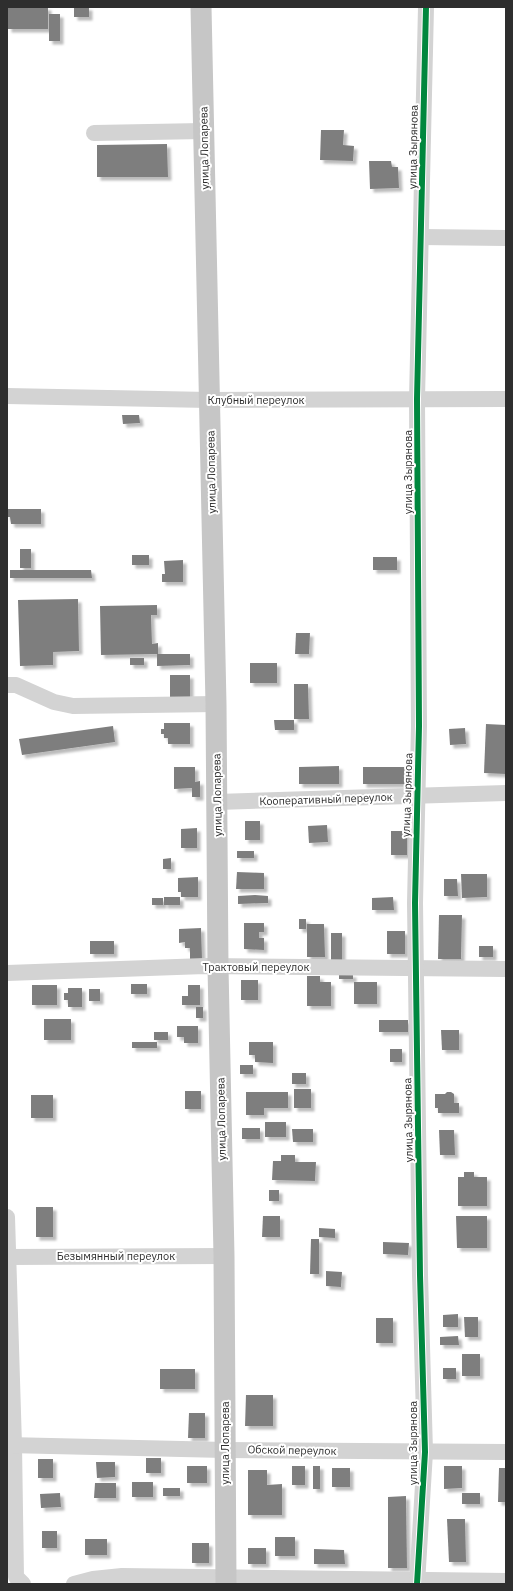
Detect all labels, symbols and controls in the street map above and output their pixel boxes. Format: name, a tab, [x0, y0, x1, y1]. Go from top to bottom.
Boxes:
street label: улица Зырянова	[405, 105, 421, 189]
street label: улица Лопарева	[196, 106, 212, 190]
street label: Клубный переулок	[207, 393, 305, 407]
street label: улица Лопарева	[203, 430, 219, 514]
street label: улица Зырянова	[401, 430, 415, 514]
street label: улица Зырянова	[399, 752, 415, 837]
street label: улица Лопарева	[209, 753, 225, 837]
street label: Кооперативный переулок	[259, 790, 393, 808]
street label: Трактовый переулок	[203, 960, 309, 974]
street label: улица Лопарева	[213, 1077, 229, 1161]
street label: улица Зырянова	[400, 1078, 416, 1162]
street label: Безымянный переулок	[57, 1249, 175, 1263]
street label: улица Лопарева	[218, 1401, 232, 1485]
street label: улица Зырянова	[406, 1401, 420, 1485]
street label: Обской переулок	[247, 1442, 337, 1458]

